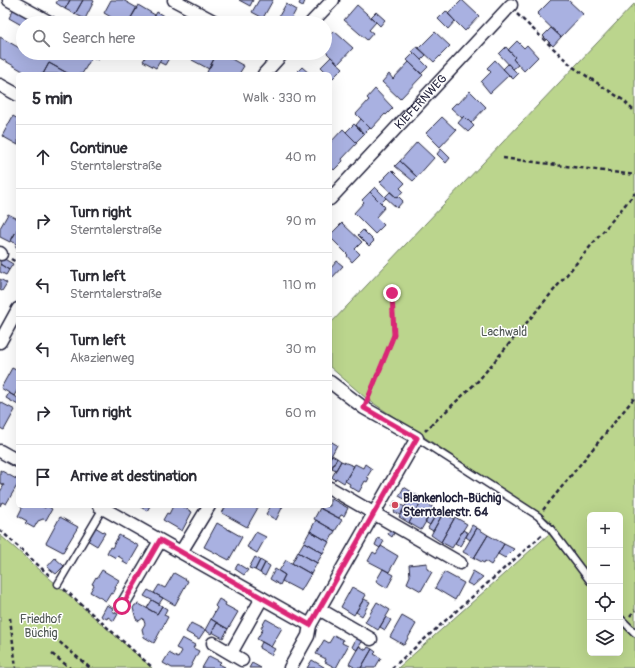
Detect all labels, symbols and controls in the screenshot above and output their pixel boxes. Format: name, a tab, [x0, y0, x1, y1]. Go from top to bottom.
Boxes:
search box	[16, 16, 332, 60]
icon: search	[30, 27, 52, 49]
text: Search here	[62, 29, 135, 48]
street label: KIEFERNWEG	[391, 71, 450, 132]
text: 5 min	[32, 88, 72, 109]
text: Walk · 330 m	[243, 90, 316, 106]
text: Continue	[70, 139, 128, 158]
icon: ahead	[32, 146, 54, 168]
text: 40 m	[285, 149, 316, 165]
text: Sterntalerstraße	[70, 158, 162, 174]
text: Turn right	[70, 203, 131, 222]
icon: right	[32, 210, 54, 232]
text: 90 m	[286, 213, 316, 229]
text: Sterntalerstraße	[70, 222, 162, 238]
text: Turn left	[70, 267, 126, 286]
icon: left	[32, 274, 54, 296]
text: 110 m	[283, 277, 316, 293]
route end	[383, 284, 401, 302]
text: Sterntalerstraße	[70, 286, 162, 302]
park label: Lachwald	[481, 325, 527, 340]
text: Turn left	[70, 331, 126, 350]
icon: left	[32, 338, 54, 360]
text: 30 m	[286, 341, 316, 357]
text: Akazienweg	[70, 350, 134, 366]
icon: right	[32, 402, 54, 424]
text: Turn right	[70, 403, 131, 422]
text: 60 m	[285, 405, 316, 421]
icon: arrive	[32, 466, 54, 488]
text: Arrive at destination	[70, 467, 197, 486]
place label: Blankenloch-Büchig Sterntalerstr. 64	[403, 491, 501, 520]
marker: Blankenloch-Büchig Sterntalerstr. 64	[390, 500, 400, 510]
map controls	[587, 512, 623, 656]
button: +	[587, 512, 623, 548]
button: −	[587, 548, 623, 584]
button: locate	[587, 584, 623, 620]
route start	[113, 597, 131, 615]
park label: Friedhof Büchig	[20, 612, 62, 641]
button: layers	[587, 620, 623, 656]

